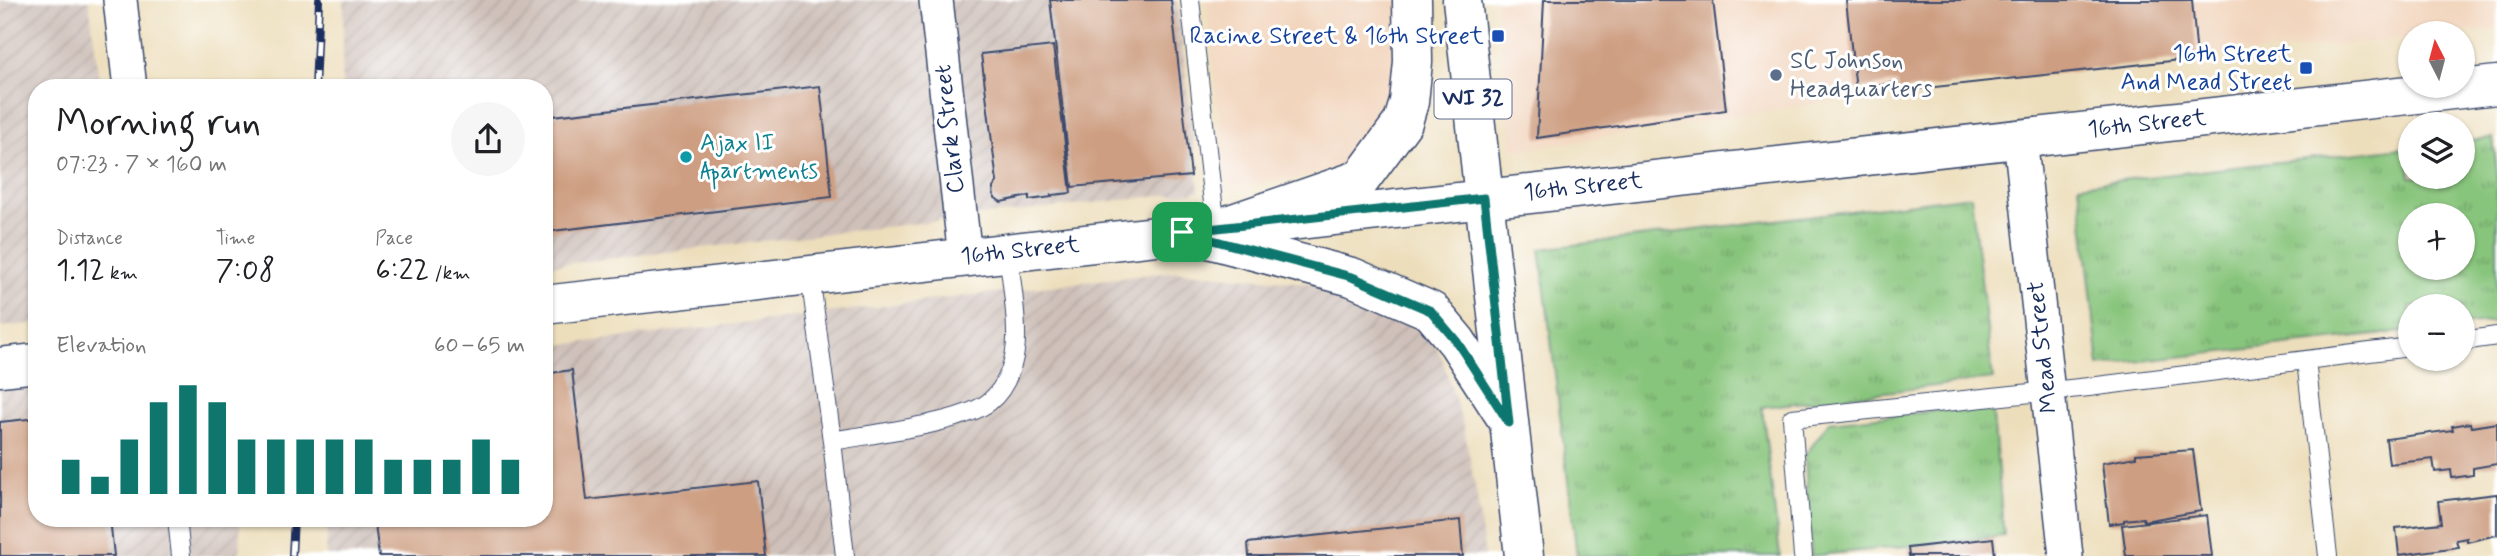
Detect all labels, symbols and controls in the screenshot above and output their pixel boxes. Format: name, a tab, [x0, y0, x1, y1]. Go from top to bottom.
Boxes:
place label: Racine Street & 16th Street	[1190, 21, 1484, 52]
north arrow	[2398, 21, 2474, 98]
map controls	[2398, 21, 2475, 371]
marker: Racine Street & 16th Street	[1490, 28, 1506, 44]
place label: 16th Street And Mead Street	[2120, 39, 2292, 98]
place label: SC Johnson Headquarters	[1790, 46, 1933, 105]
marker: 16th Street And Mead Street	[2298, 60, 2314, 76]
street label: Clark Street	[928, 63, 972, 195]
marker: SC Johnson Headquarters	[1768, 67, 1784, 83]
road number: WI 32	[1434, 80, 1512, 118]
text: Morning run	[56, 99, 261, 148]
button: share	[451, 102, 525, 176]
street label: 16th Street	[2086, 102, 2208, 146]
button: layers	[2398, 112, 2475, 189]
place label: Ajax II Apartments	[700, 128, 818, 190]
marker: Ajax II Apartments	[678, 149, 694, 165]
text: 07:23 · 7 × 160 m	[56, 150, 227, 180]
street label: 16th Street	[1522, 165, 1644, 209]
pin	[1152, 202, 1212, 262]
button: +	[2398, 203, 2475, 280]
icon: arrive	[1163, 213, 1201, 251]
text: Distance	[56, 226, 123, 251]
text: Time	[216, 226, 255, 251]
text: Pace	[375, 226, 413, 251]
street label: 16th Street	[959, 229, 1081, 273]
text: 1.12	[56, 251, 105, 290]
text: 7:08	[216, 251, 275, 290]
text: 6:22	[375, 251, 429, 290]
text: km	[105, 261, 138, 286]
text: /km	[429, 261, 470, 286]
street label: Mead Street	[2021, 279, 2065, 415]
button: −	[2398, 294, 2475, 371]
text: Elevation	[56, 331, 147, 361]
text: 60–65 m	[434, 331, 525, 361]

